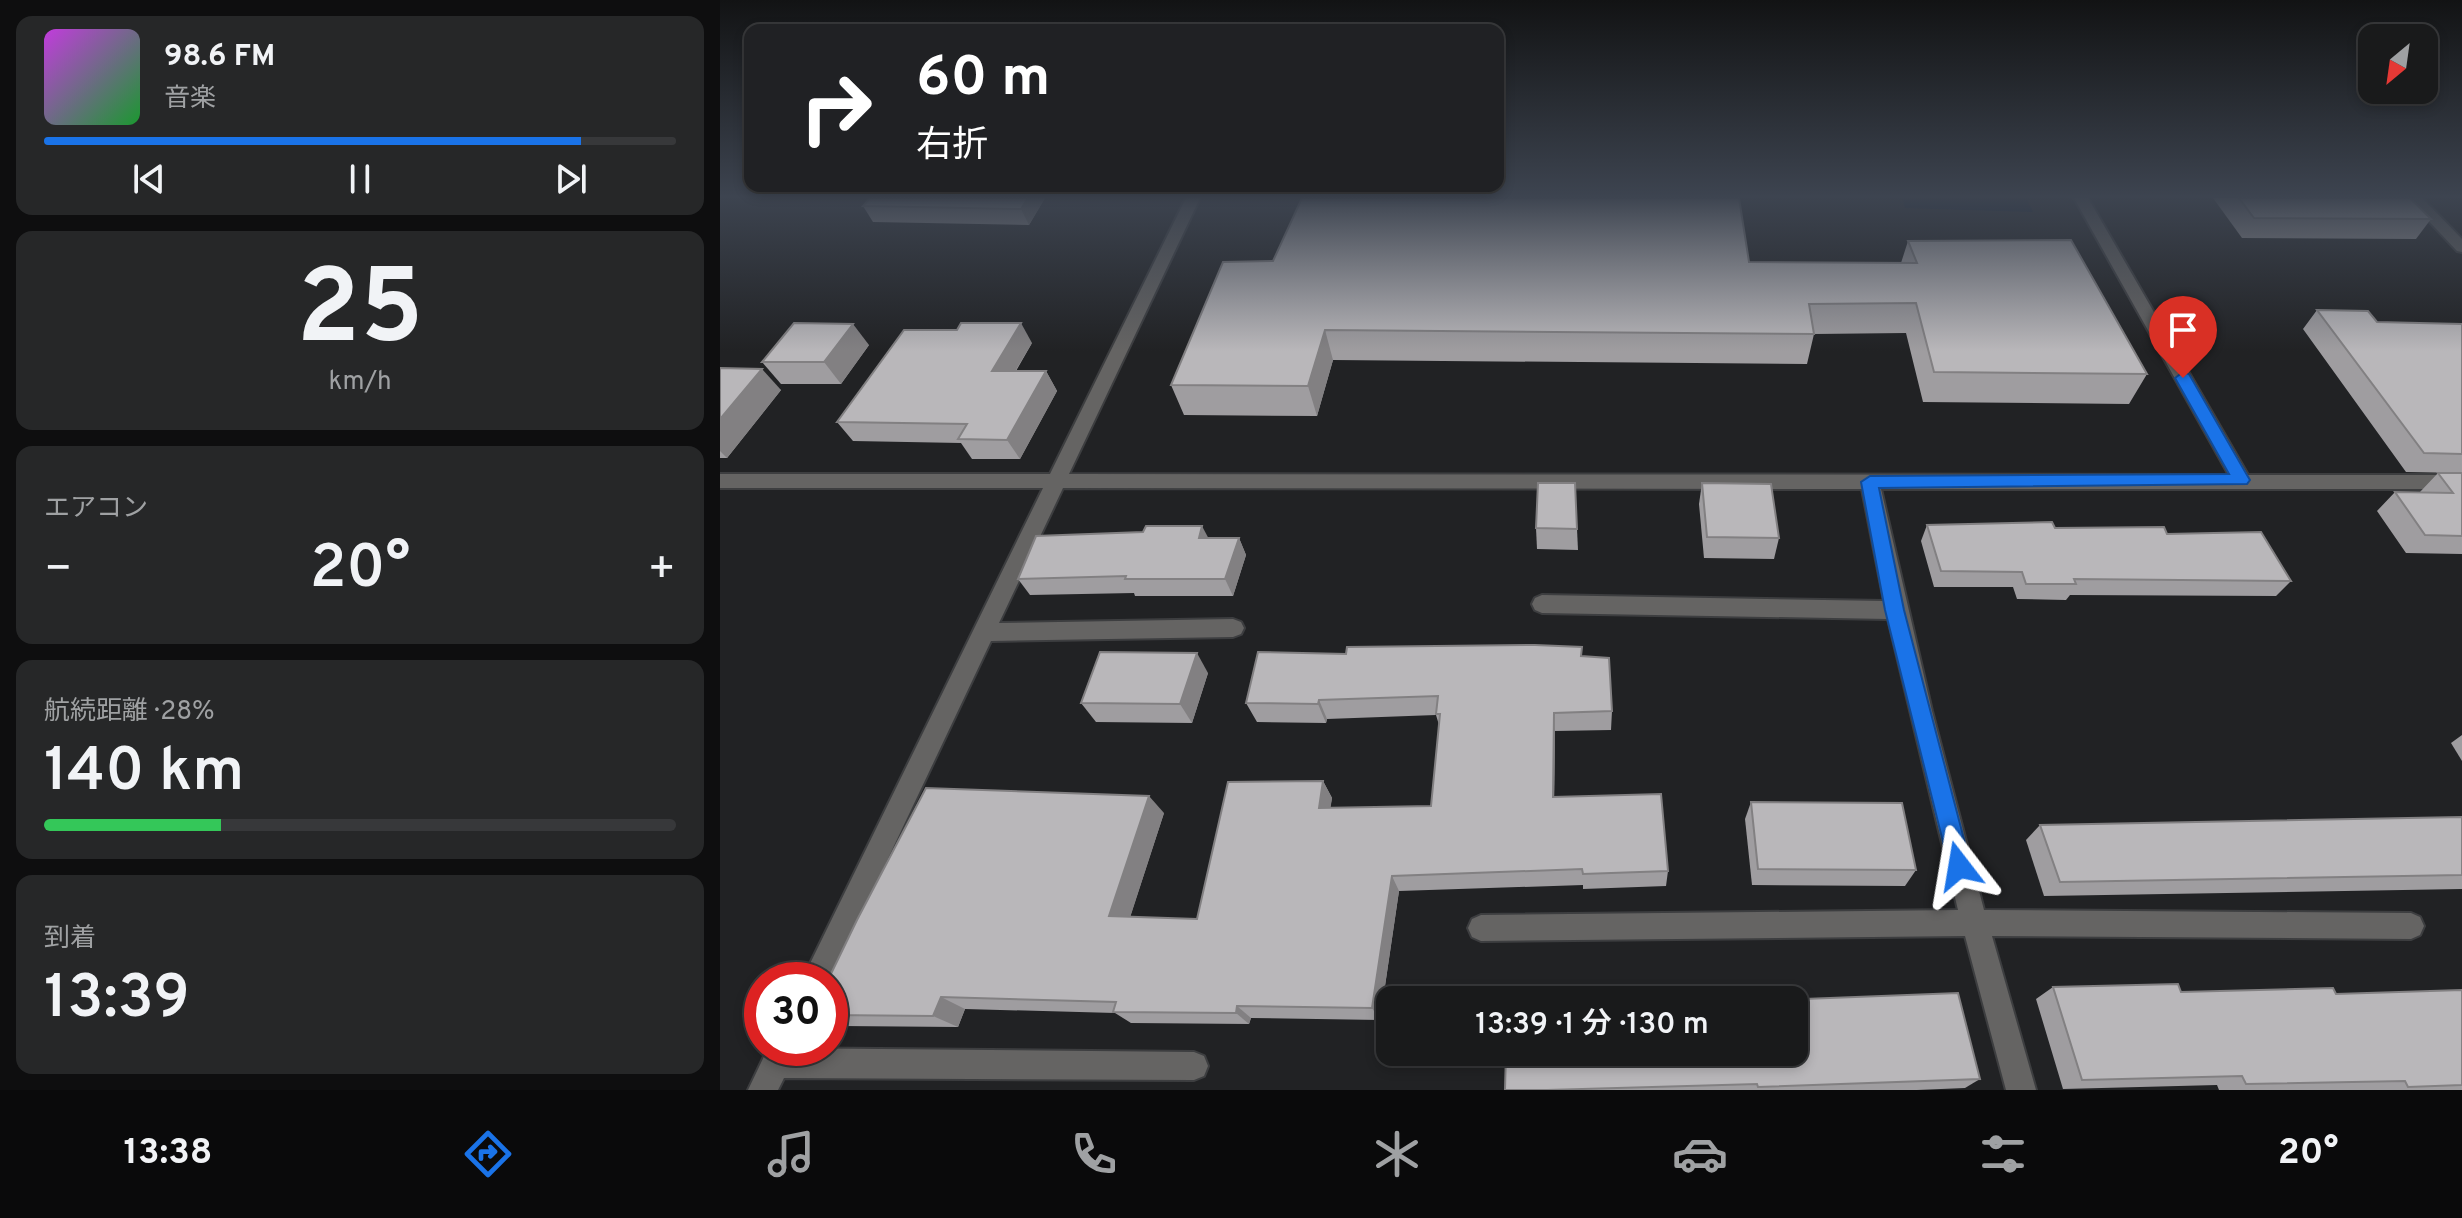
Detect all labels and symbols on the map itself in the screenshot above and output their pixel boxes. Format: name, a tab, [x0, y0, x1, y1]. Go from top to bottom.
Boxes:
north arrow	[2358, 24, 2438, 104]
pin	[2149, 296, 2217, 378]
position arrow	[1917, 824, 2001, 908]
speed limit sign: 30	[744, 962, 848, 1066]

